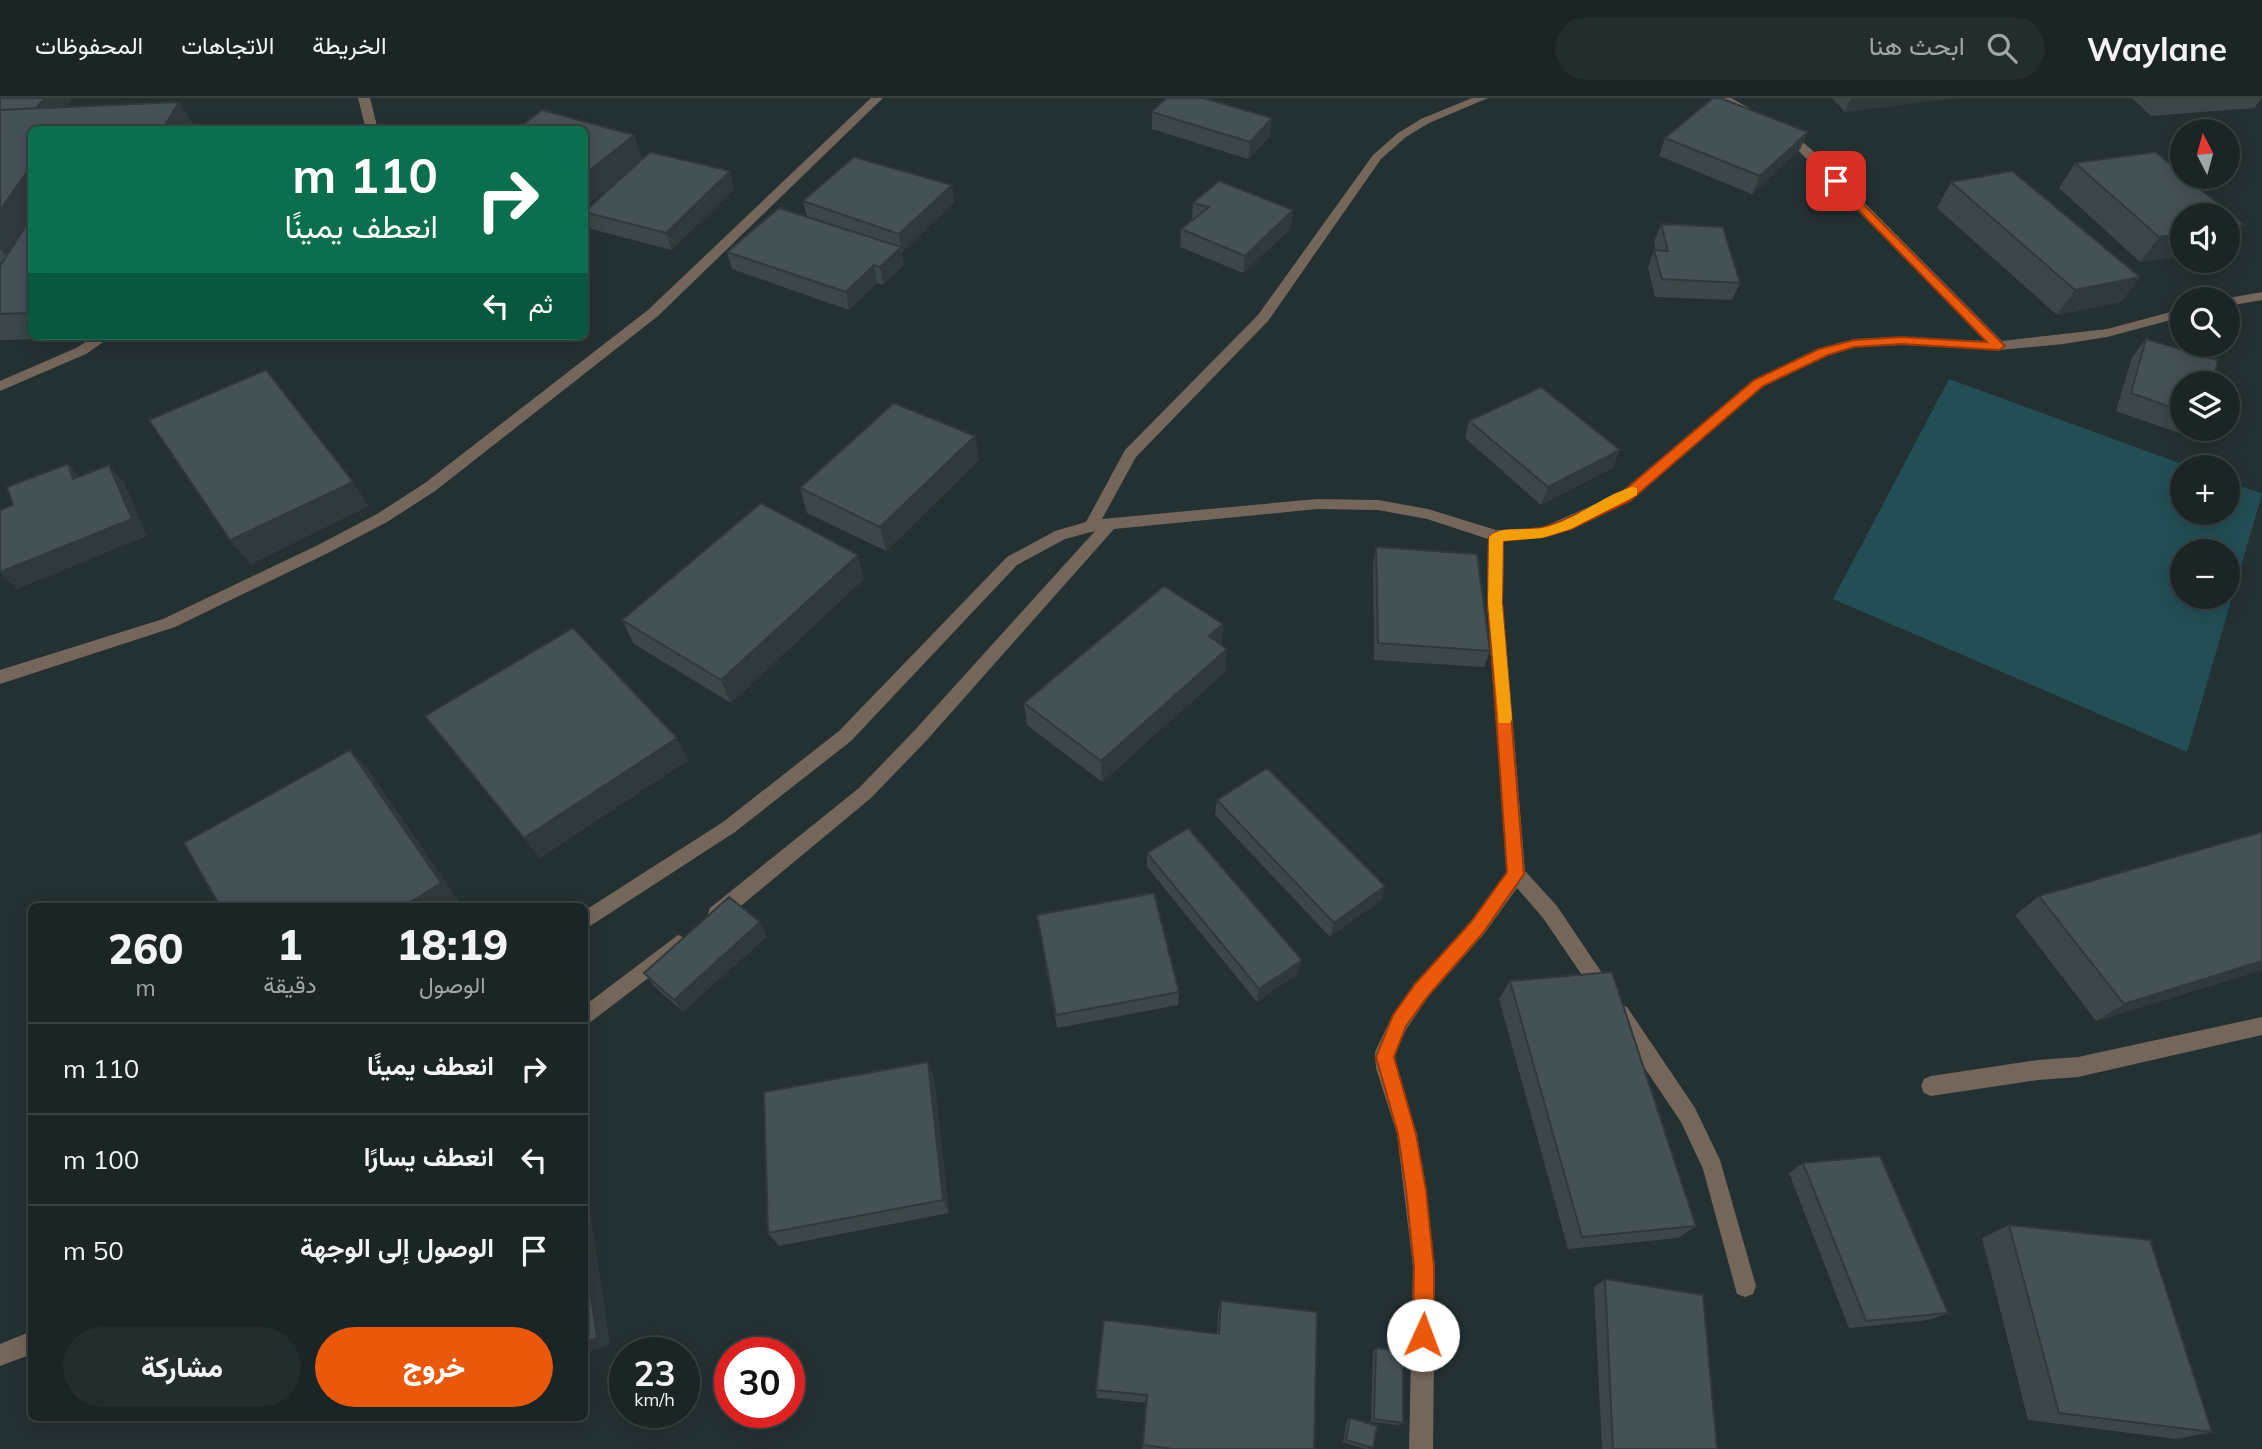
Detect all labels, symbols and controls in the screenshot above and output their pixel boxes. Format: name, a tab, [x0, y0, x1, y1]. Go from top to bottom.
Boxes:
search box	[1555, 17, 2045, 80]
text: Waylane	[2087, 28, 2227, 69]
text: ابحث هنا	[1869, 29, 1965, 62]
icon: search	[1983, 29, 2021, 67]
text: المحفوظات	[35, 30, 143, 60]
text: الاتجاهات	[181, 30, 274, 60]
text: الخريطة	[312, 30, 387, 60]
north arrow	[2170, 119, 2240, 189]
map controls	[2170, 119, 2240, 609]
text: 110 m	[292, 144, 438, 205]
pin	[1806, 151, 1866, 211]
icon: right	[462, 154, 553, 245]
icon: arrive	[1817, 162, 1855, 200]
button: sound	[2170, 203, 2240, 273]
text: انعطف يمينًا	[284, 206, 438, 246]
icon: left	[477, 287, 515, 325]
text: ثم	[529, 287, 553, 320]
button: search	[2170, 287, 2240, 357]
button: layers	[2170, 371, 2240, 441]
button: +	[2170, 455, 2240, 525]
button: −	[2170, 539, 2240, 609]
text: 1	[277, 918, 303, 971]
text: 18:19	[396, 918, 508, 971]
text: 260	[108, 922, 184, 975]
text: دقيقة	[263, 970, 317, 999]
text: الوصول	[419, 970, 485, 999]
text: m	[136, 973, 156, 1002]
text: انعطف يمينًا	[367, 1049, 494, 1082]
icon: right	[515, 1050, 553, 1088]
text: 110 m	[63, 1052, 139, 1085]
text: انعطف يسارًا	[364, 1140, 494, 1173]
icon: left	[515, 1141, 553, 1179]
text: 100 m	[63, 1143, 139, 1176]
text: الوصول إلى الوجهة	[300, 1231, 494, 1264]
icon: arrive	[515, 1232, 553, 1270]
text: 50 m	[63, 1234, 124, 1267]
position arrow	[1386, 1298, 1460, 1372]
button: مشاركة	[63, 1327, 301, 1407]
button: خروج	[315, 1327, 553, 1407]
speed limit sign: 30	[714, 1337, 805, 1428]
text: 23	[633, 1351, 676, 1395]
text: km/h	[634, 1388, 675, 1411]

